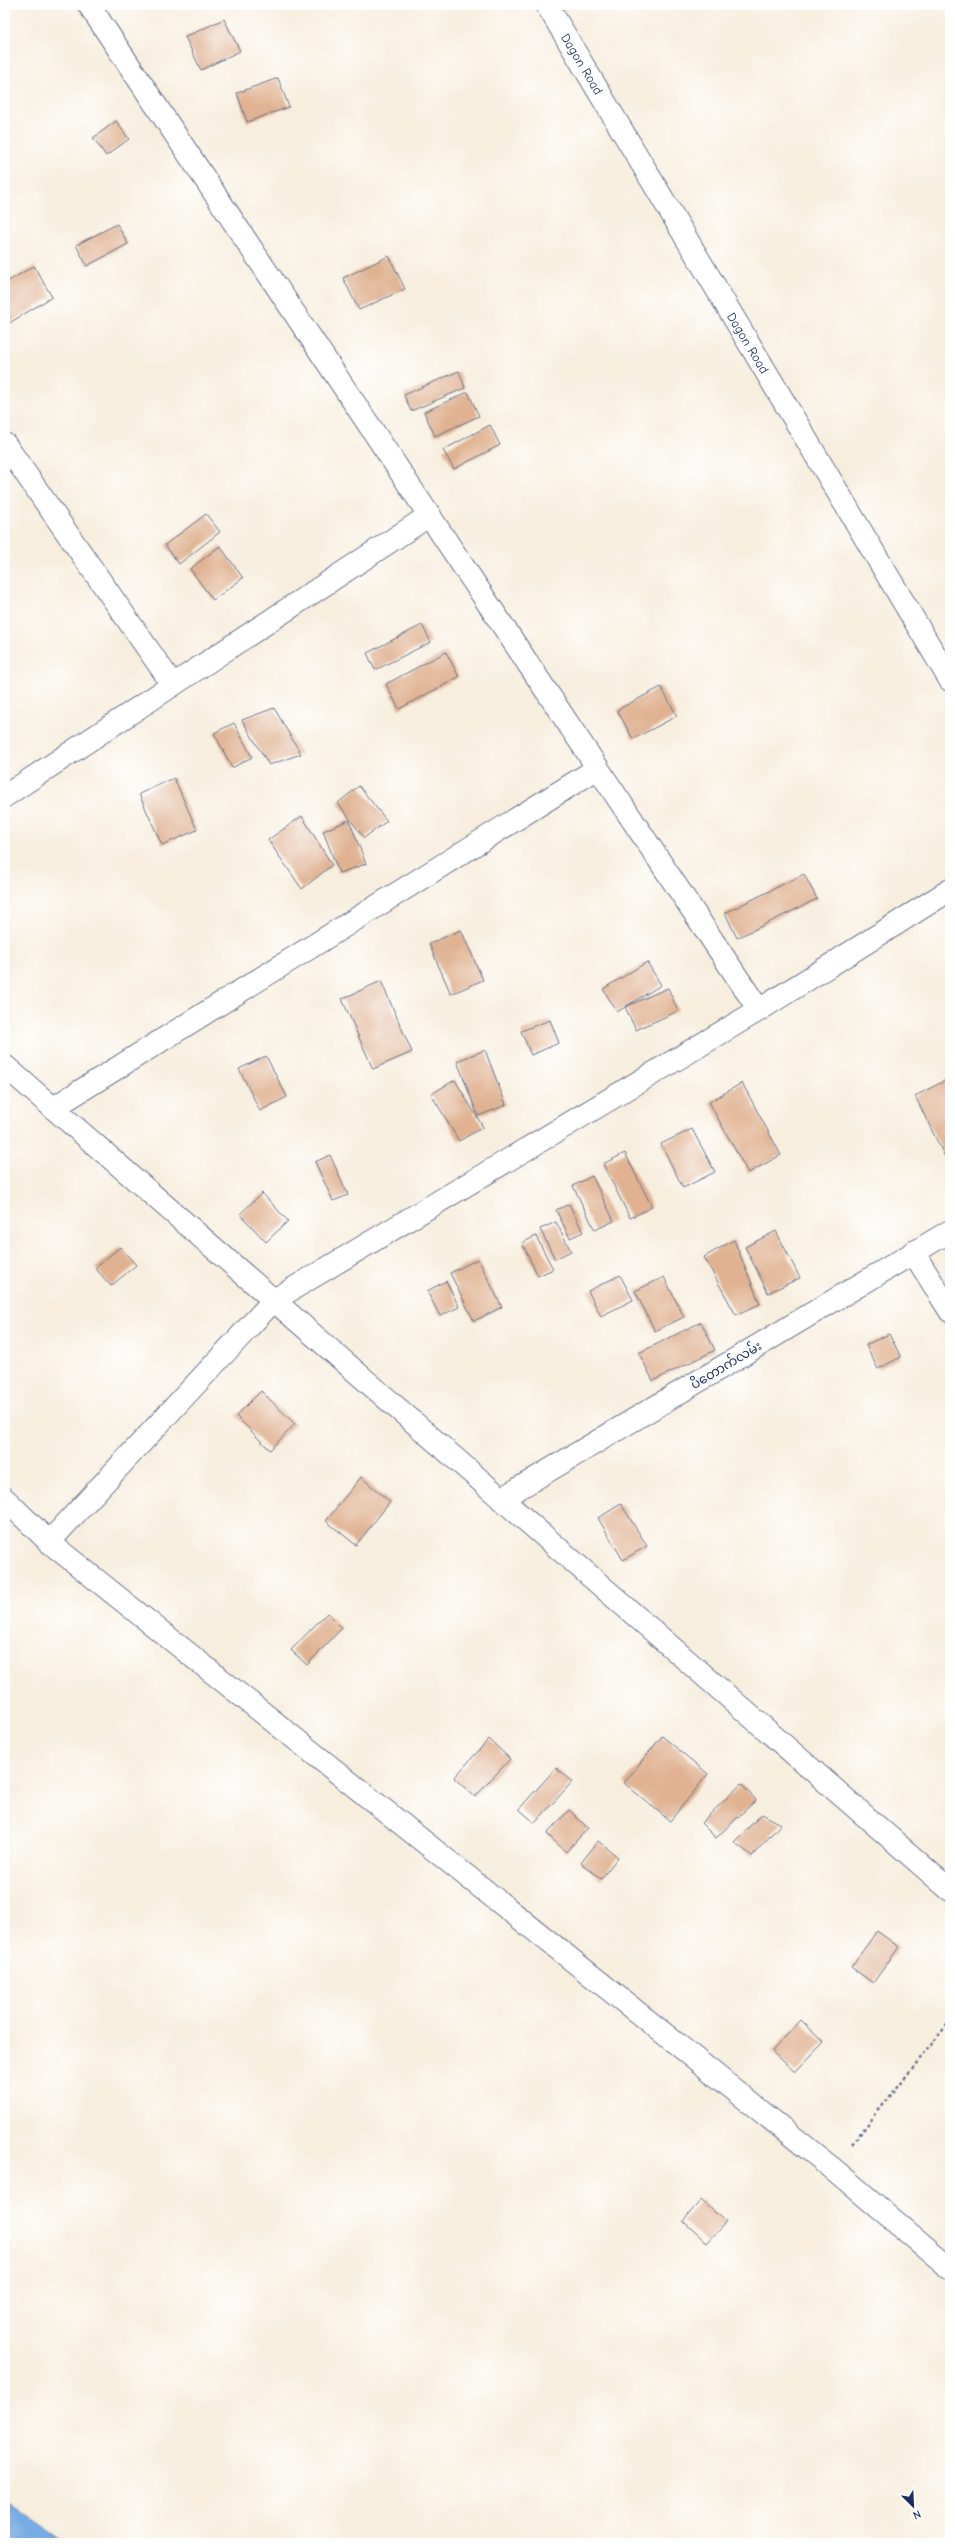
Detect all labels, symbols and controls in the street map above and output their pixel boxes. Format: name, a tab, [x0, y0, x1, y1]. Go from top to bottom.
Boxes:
street label: Dagon Road	[558, 31, 606, 97]
street label: Dagon Road	[724, 310, 772, 376]
street label: ပိတောက်လမ်း	[687, 1337, 764, 1392]
north arrow	[893, 2486, 933, 2526]
text: N	[911, 2507, 923, 2522]

